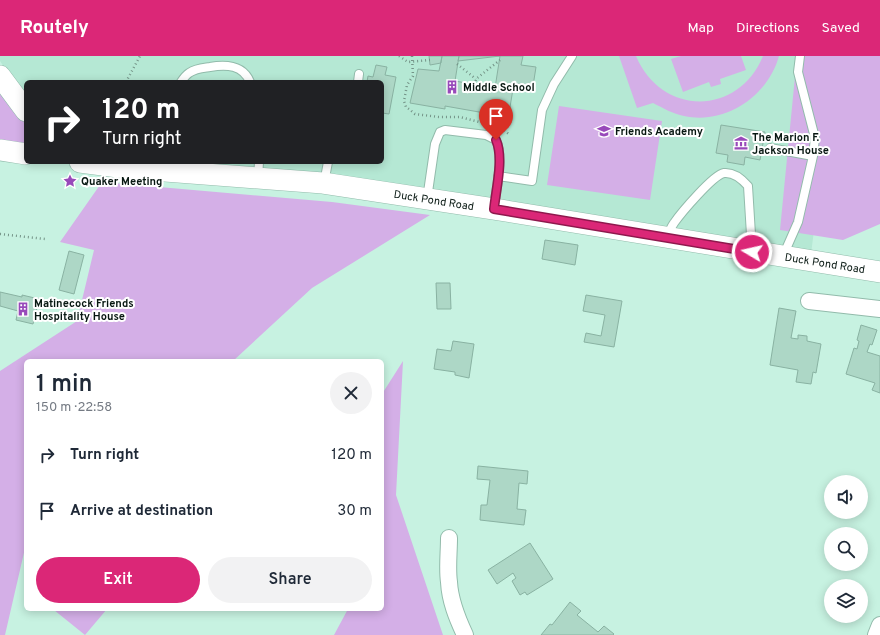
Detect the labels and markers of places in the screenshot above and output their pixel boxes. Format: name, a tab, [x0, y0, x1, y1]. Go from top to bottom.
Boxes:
building icon: Middle School	[444, 79, 460, 95]
place label: Middle School	[463, 81, 535, 95]
pin	[479, 99, 513, 140]
school or university icon: Friends Academy	[596, 123, 612, 139]
place label: Friends Academy	[615, 125, 703, 139]
place label: The Marion F. Jackson House	[752, 131, 829, 158]
museum icon: The Marion F. Jackson House	[733, 135, 749, 151]
place icon: Quaker Meeting	[62, 173, 78, 189]
place label: Quaker Meeting	[81, 175, 162, 189]
place label: Matinecock Friends Hospitality House	[34, 297, 134, 324]
building icon: Matinecock Friends Hospitality House	[15, 301, 31, 317]

